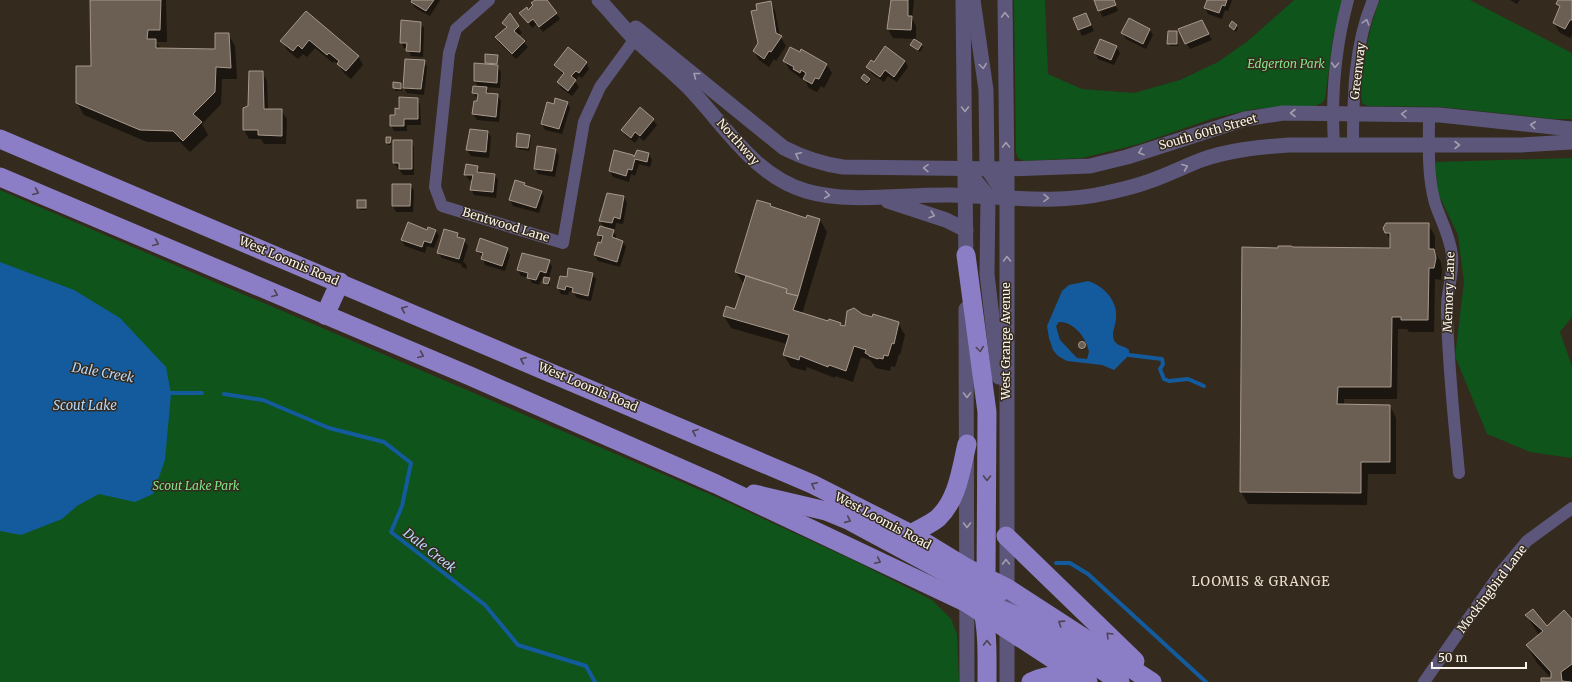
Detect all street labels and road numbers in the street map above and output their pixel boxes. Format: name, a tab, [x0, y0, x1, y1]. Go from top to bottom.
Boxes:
street label: Greenway	[1347, 42, 1368, 100]
street label: South 60th Street	[1157, 110, 1259, 153]
street label: Northway	[714, 115, 763, 168]
street label: Bentwood Lane	[461, 204, 552, 245]
street label: West Loomis Road	[236, 232, 341, 288]
street label: Memory Lane	[1440, 251, 1457, 333]
street label: West Grange Avenue	[998, 282, 1013, 401]
street label: West Loomis Road	[535, 358, 640, 414]
street label: West Loomis Road	[832, 488, 934, 552]
street label: Mockingbird Lane	[1454, 542, 1530, 636]

